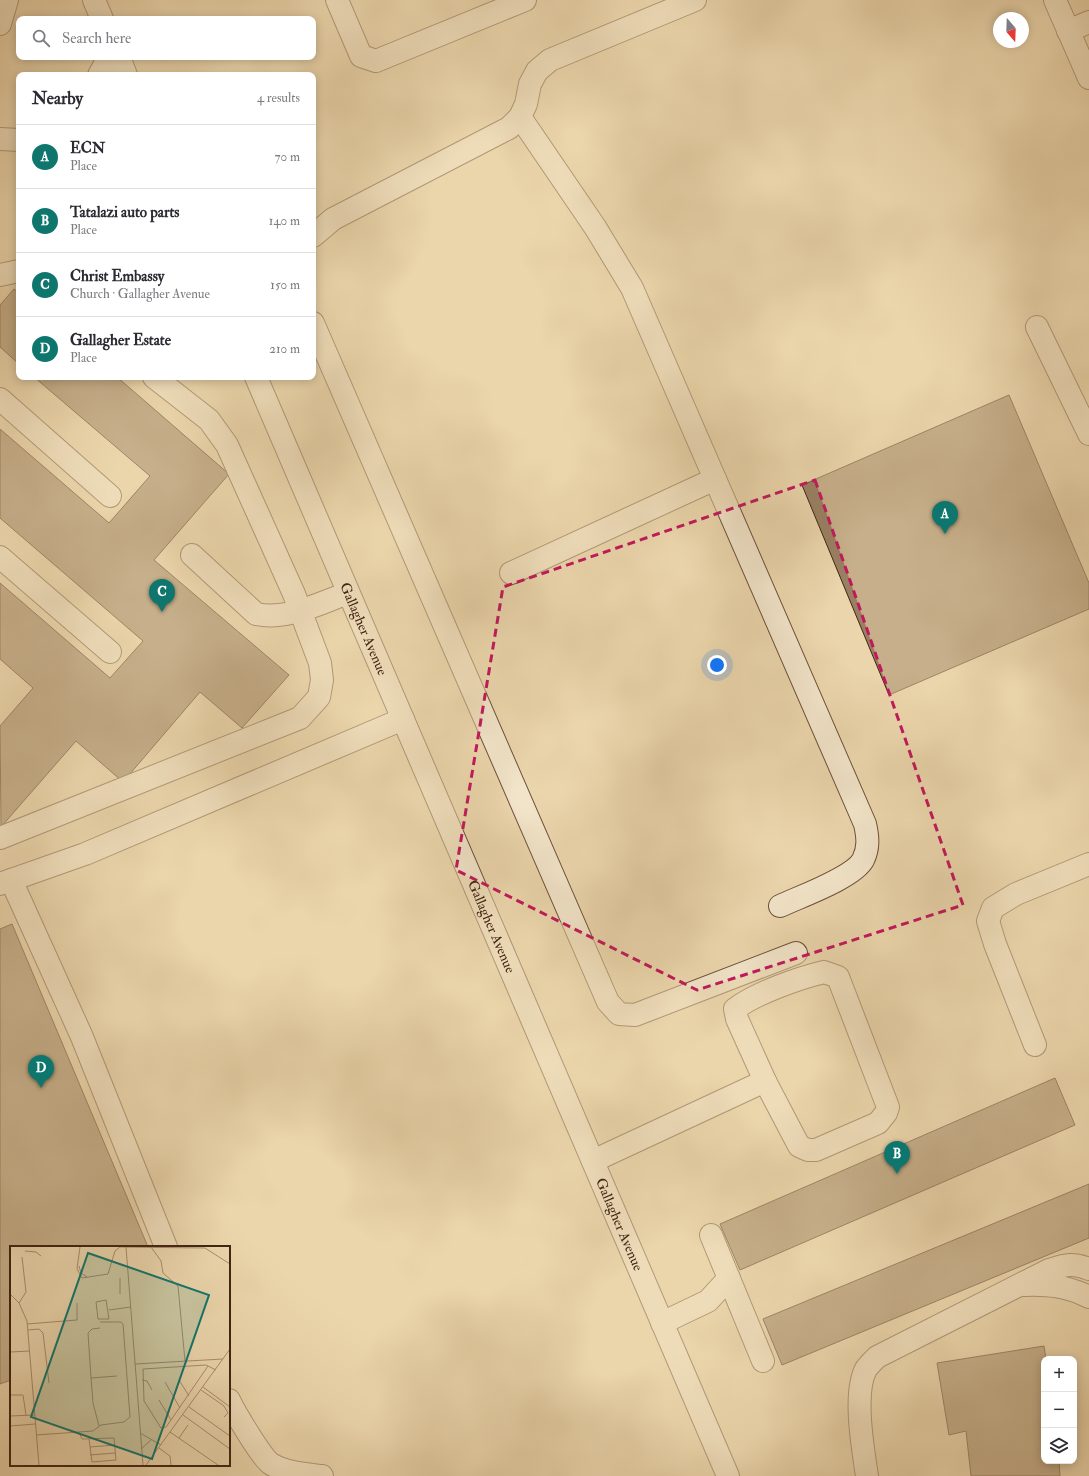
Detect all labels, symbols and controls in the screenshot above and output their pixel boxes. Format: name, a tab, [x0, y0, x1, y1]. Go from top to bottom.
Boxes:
north arrow	[993, 12, 1029, 48]
search box	[16, 16, 316, 60]
icon: search	[30, 27, 52, 49]
text: Search here	[62, 29, 131, 48]
text: Nearby	[32, 88, 83, 109]
text: 4 results	[257, 90, 300, 106]
text: ECN	[70, 139, 105, 158]
text: A	[41, 149, 49, 165]
text: 70 m	[275, 149, 300, 165]
text: Place	[70, 158, 97, 174]
text: Tatalazi auto parts	[70, 203, 180, 222]
text: B	[41, 213, 49, 229]
text: 140 m	[269, 213, 300, 229]
text: Place	[70, 222, 97, 238]
text: Christ Embassy	[70, 267, 164, 286]
text: C	[40, 277, 50, 293]
text: 150 m	[270, 277, 300, 293]
text: Church · Gallagher Avenue	[70, 286, 210, 302]
text: Gallagher Estate	[70, 331, 171, 350]
text: D	[40, 341, 50, 357]
text: 210 m	[269, 341, 300, 357]
text: Place	[70, 350, 97, 366]
pin: A	[932, 501, 958, 534]
pin: C	[149, 579, 175, 612]
street label: Gallagher Avenue	[336, 580, 391, 678]
your location	[707, 655, 727, 675]
street label: Gallagher Avenue	[464, 878, 519, 976]
pin: D	[28, 1055, 54, 1088]
pin: B	[884, 1141, 910, 1174]
street label: Gallagher Avenue	[592, 1175, 647, 1273]
inset map	[10, 1246, 230, 1466]
map controls	[1041, 1356, 1077, 1464]
button: +	[1041, 1356, 1077, 1392]
button: −	[1041, 1392, 1077, 1428]
button: layers	[1041, 1428, 1077, 1464]

